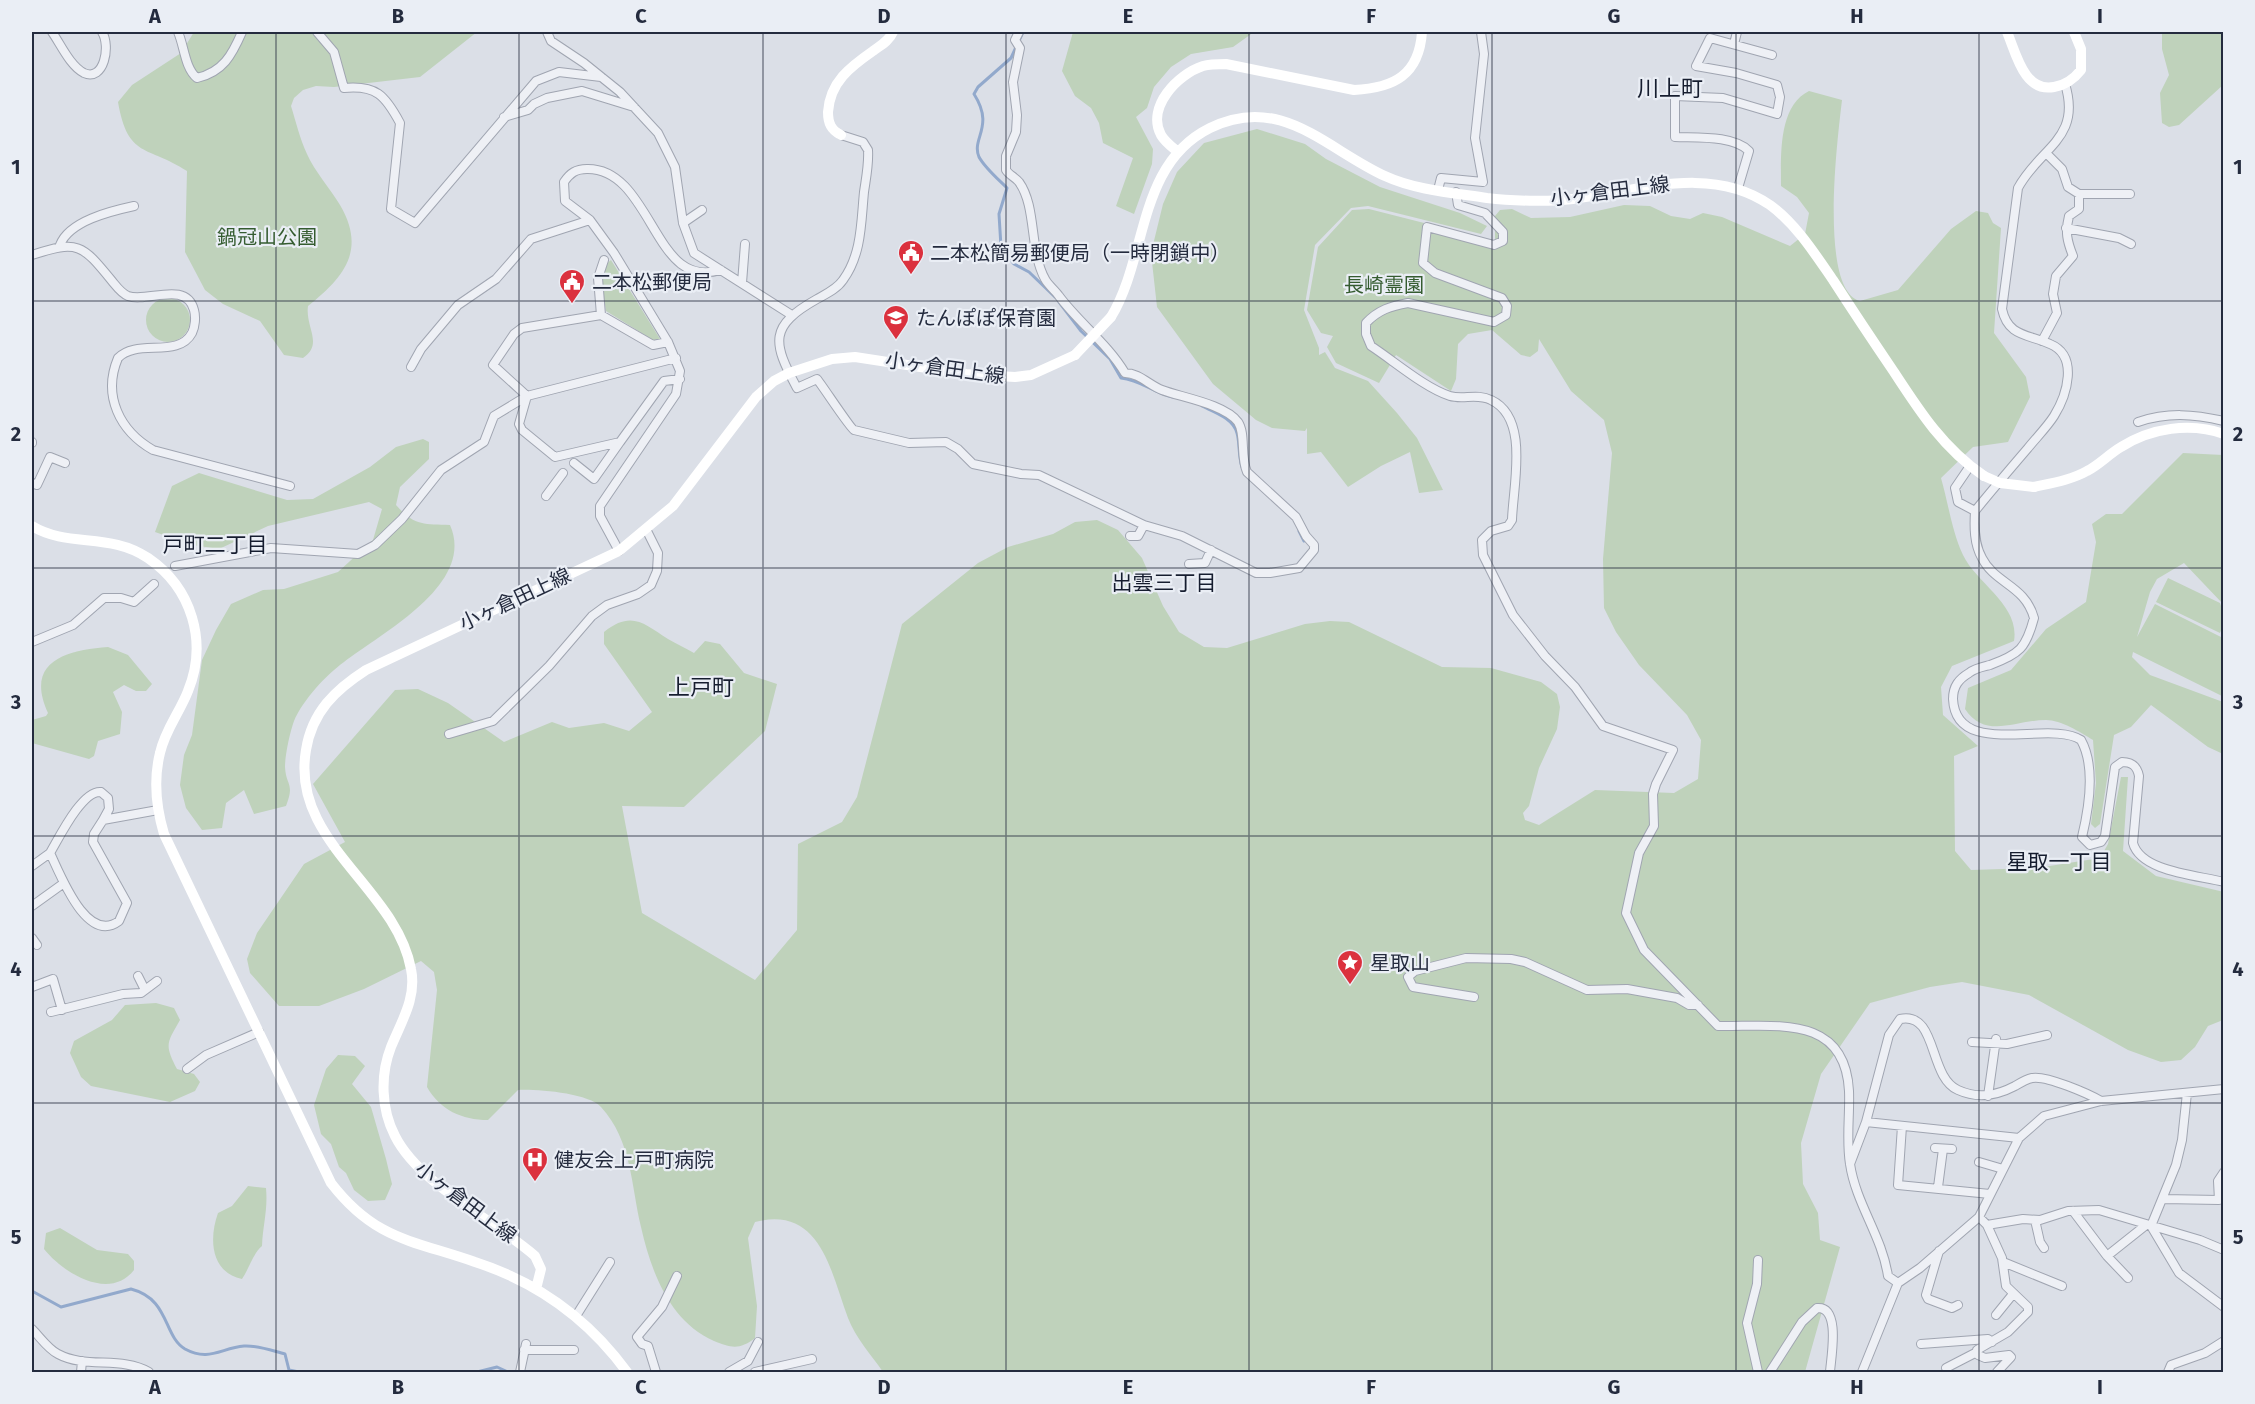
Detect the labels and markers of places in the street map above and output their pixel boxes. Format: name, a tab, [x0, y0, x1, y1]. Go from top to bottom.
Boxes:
public building icon: 二本松簡易郵便局（一時閉鎖中）	[896, 238, 926, 276]
place label: 二本松簡易郵便局（一時閉鎖中）	[930, 241, 1230, 265]
public building icon: 二本松郵便局	[557, 267, 587, 305]
place label: 二本松郵便局	[592, 270, 712, 294]
school or university icon: たんぽぽ保育園	[881, 303, 911, 341]
place label: たんぽぽ保育園	[916, 306, 1056, 330]
place icon: 星取山	[1335, 948, 1365, 986]
place label: 星取山	[1370, 951, 1430, 975]
hospital icon: 健友会上戸町病院	[520, 1145, 550, 1183]
place label: 健友会上戸町病院	[554, 1148, 714, 1172]

